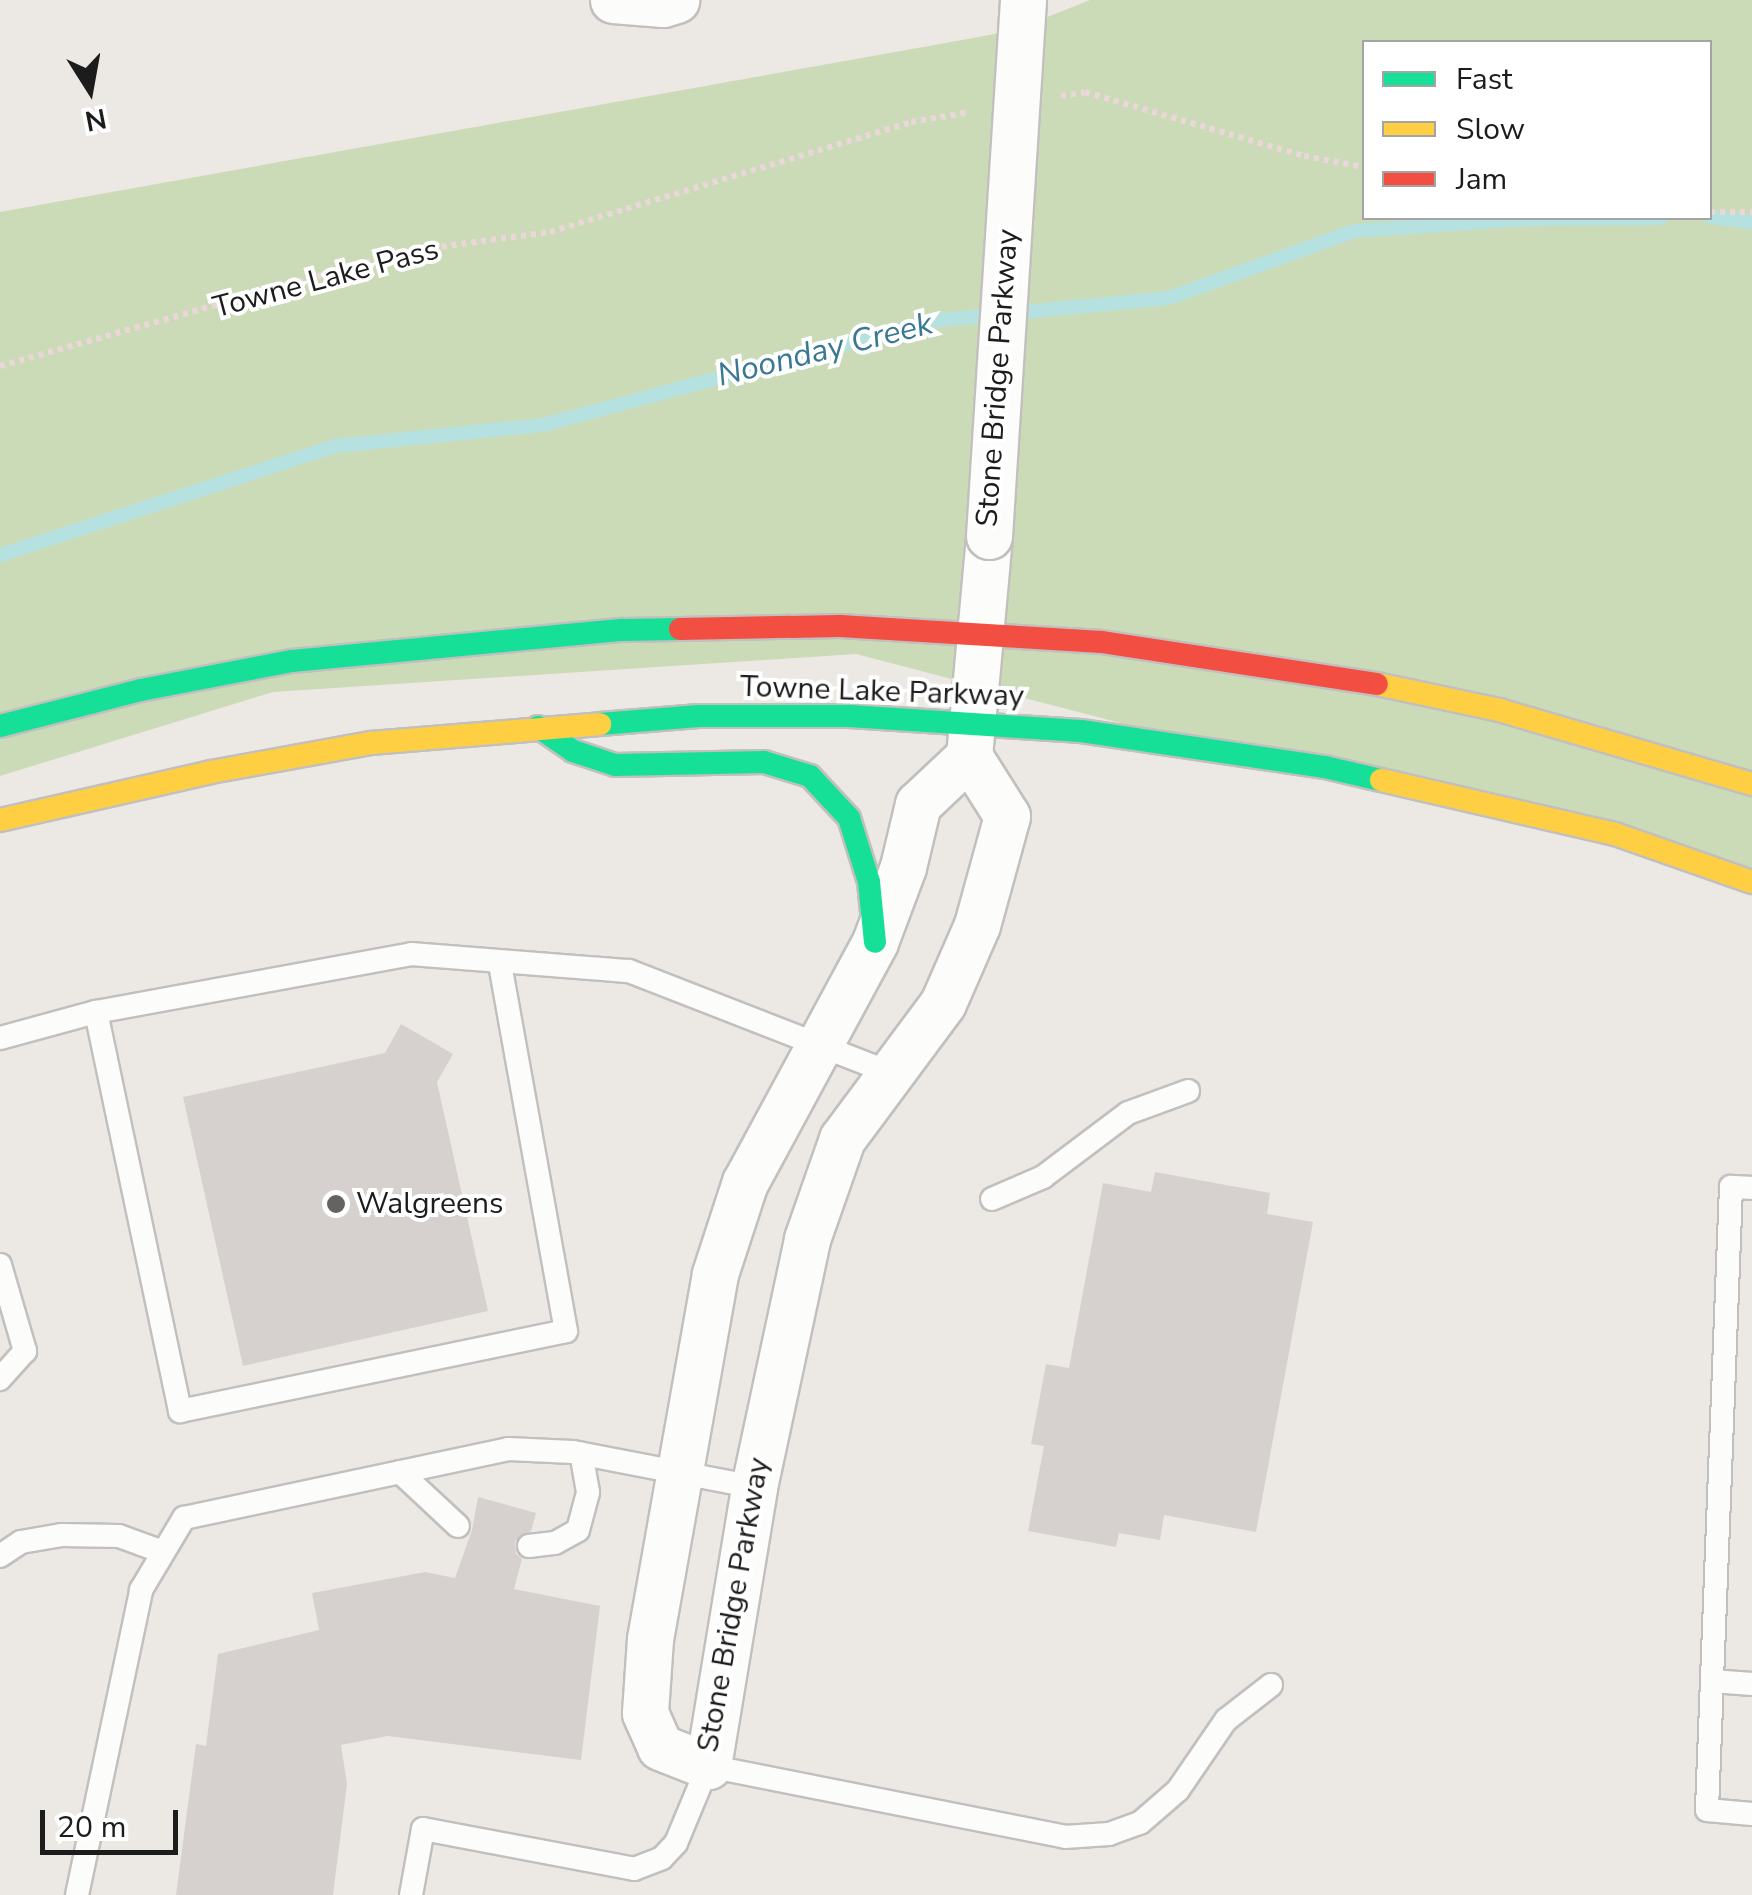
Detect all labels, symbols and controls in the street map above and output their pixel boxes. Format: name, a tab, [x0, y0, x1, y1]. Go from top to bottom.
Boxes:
north arrow	[40, 40, 140, 140]
legend	[1362, 40, 1712, 220]
text: Fast	[1456, 59, 1513, 100]
text: N	[82, 99, 110, 140]
text: Slow	[1456, 109, 1525, 150]
text: Jam	[1456, 159, 1507, 200]
street label: Stone Bridge Parkway	[970, 228, 1026, 528]
street label: Towne Lake Pass	[209, 232, 443, 326]
water label: Noonday Creek	[713, 305, 937, 395]
street label: Towne Lake Parkway	[739, 669, 1025, 715]
place label: Walgreens	[356, 1186, 503, 1222]
marker: Walgreens	[325, 1193, 347, 1215]
street label: Stone Bridge Parkway	[690, 1455, 778, 1755]
scale bar	[45, 1790, 182, 1852]
text: 20 m	[57, 1807, 126, 1848]

